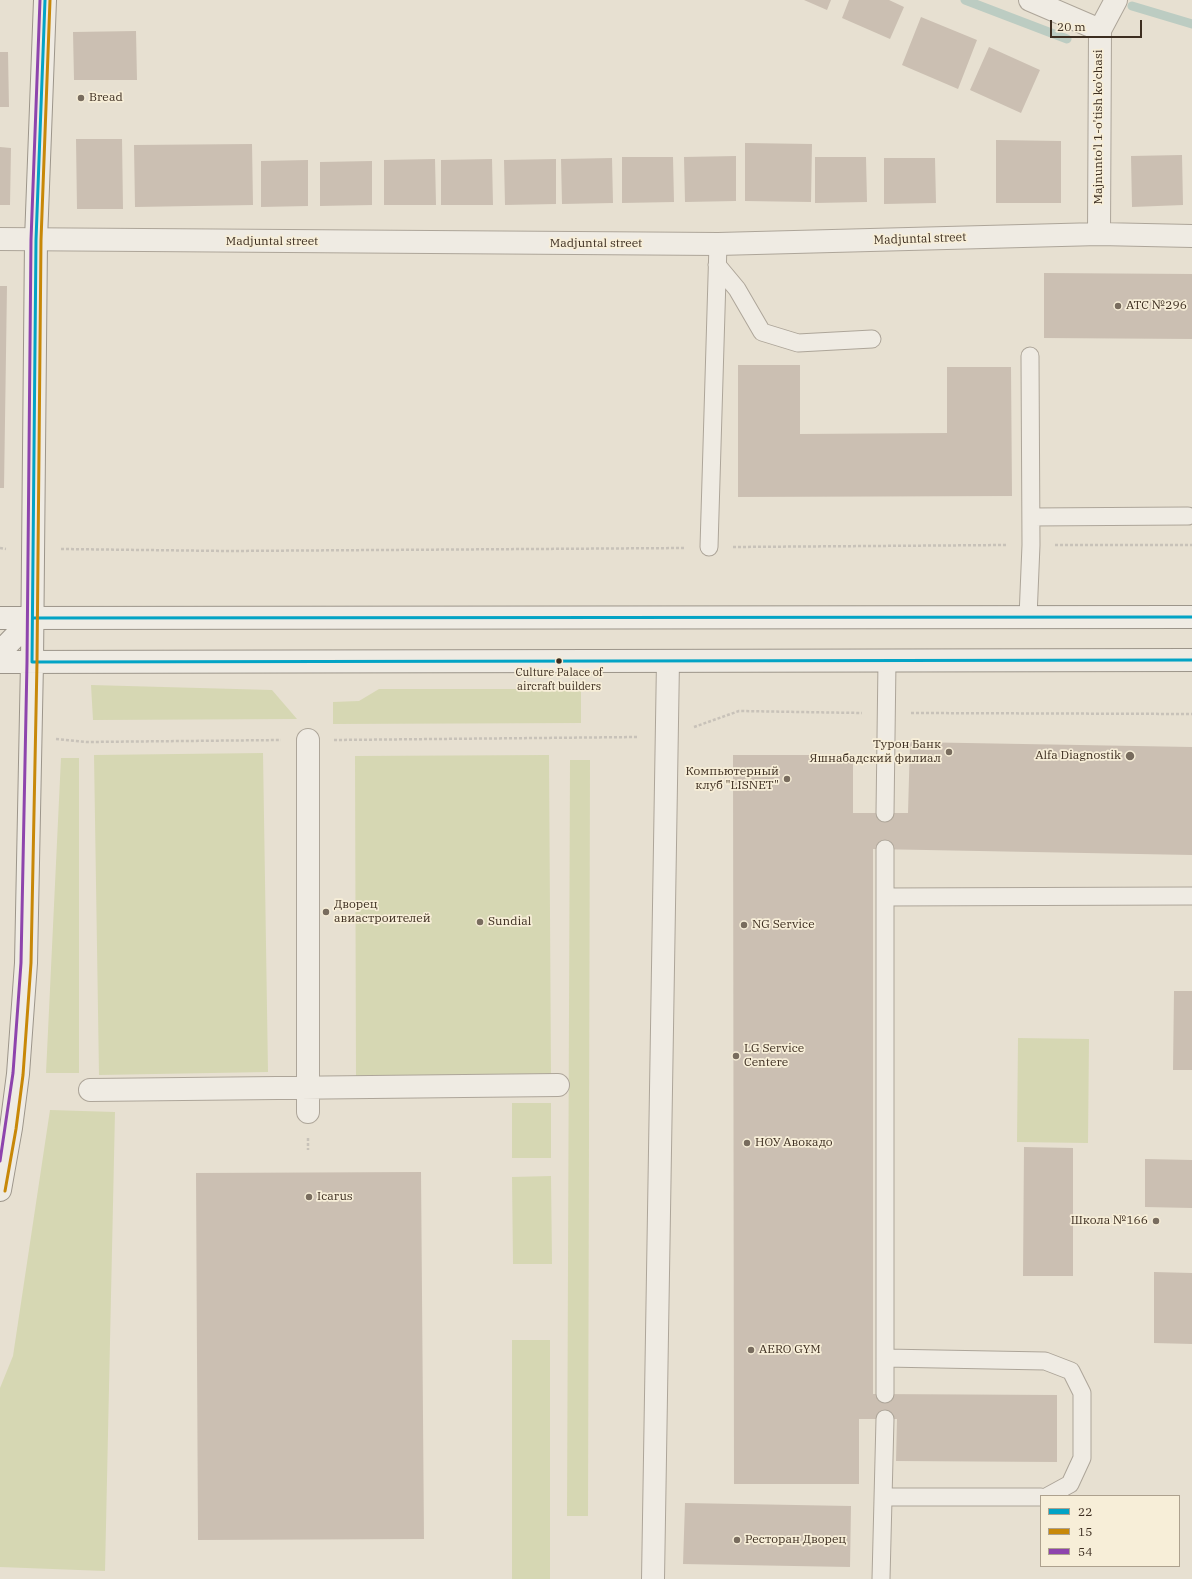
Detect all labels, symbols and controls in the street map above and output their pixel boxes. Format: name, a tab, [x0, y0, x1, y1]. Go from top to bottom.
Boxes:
scale bar	[1052, 12, 1144, 38]
text: 20 m	[1057, 19, 1086, 34]
street label: Majnunto'l 1-o'tish ko'chasi	[1092, 49, 1106, 205]
place label: Bread	[89, 91, 123, 105]
marker: Bread	[76, 93, 86, 103]
street label: Madjuntal street	[873, 230, 967, 248]
street label: Madjuntal street	[226, 235, 318, 249]
street label: Madjuntal street	[550, 237, 642, 251]
place label: АТС №296	[1126, 299, 1187, 313]
marker: АТС №296	[1113, 301, 1123, 311]
marker: Culture Palace of aircraft builders	[554, 656, 564, 666]
place label: Culture Palace of aircraft builders	[515, 666, 603, 692]
place label: Турон Банк Яшнабадский филиал	[809, 738, 941, 766]
marker: Турон Банк Яшнабадский филиал	[944, 747, 954, 757]
place label: Alfa Diagnostik	[1035, 749, 1121, 763]
marker: Alfa Diagnostik	[1124, 750, 1136, 762]
place label: Компьютерный клуб "LISNET"	[686, 765, 779, 793]
marker: Компьютерный клуб "LISNET"	[782, 774, 792, 784]
place label: Дворец авиастроителей	[334, 898, 431, 926]
marker: Дворец авиастроителей	[321, 907, 331, 917]
place label: Sundial	[488, 915, 531, 929]
marker: Sundial	[475, 917, 485, 927]
place label: NG Service	[752, 918, 815, 932]
marker: NG Service	[739, 920, 749, 930]
place label: LG Service Centere	[744, 1042, 804, 1070]
marker: LG Service Centere	[731, 1051, 741, 1061]
place label: НОУ Авокадо	[755, 1136, 833, 1150]
marker: НОУ Авокадо	[742, 1138, 752, 1148]
place label: Icarus	[317, 1190, 353, 1204]
marker: Icarus	[304, 1192, 314, 1202]
place label: Школа №166	[1071, 1214, 1148, 1228]
marker: Школа №166	[1151, 1216, 1161, 1226]
place label: AERO GYM	[759, 1343, 821, 1357]
marker: AERO GYM	[746, 1345, 756, 1355]
legend	[1040, 1495, 1180, 1567]
text: 22	[1078, 1504, 1092, 1519]
text: 15	[1078, 1524, 1092, 1539]
place label: Ресторан Дворец	[745, 1533, 846, 1547]
marker: Ресторан Дворец	[732, 1535, 742, 1545]
text: 54	[1078, 1544, 1092, 1559]

